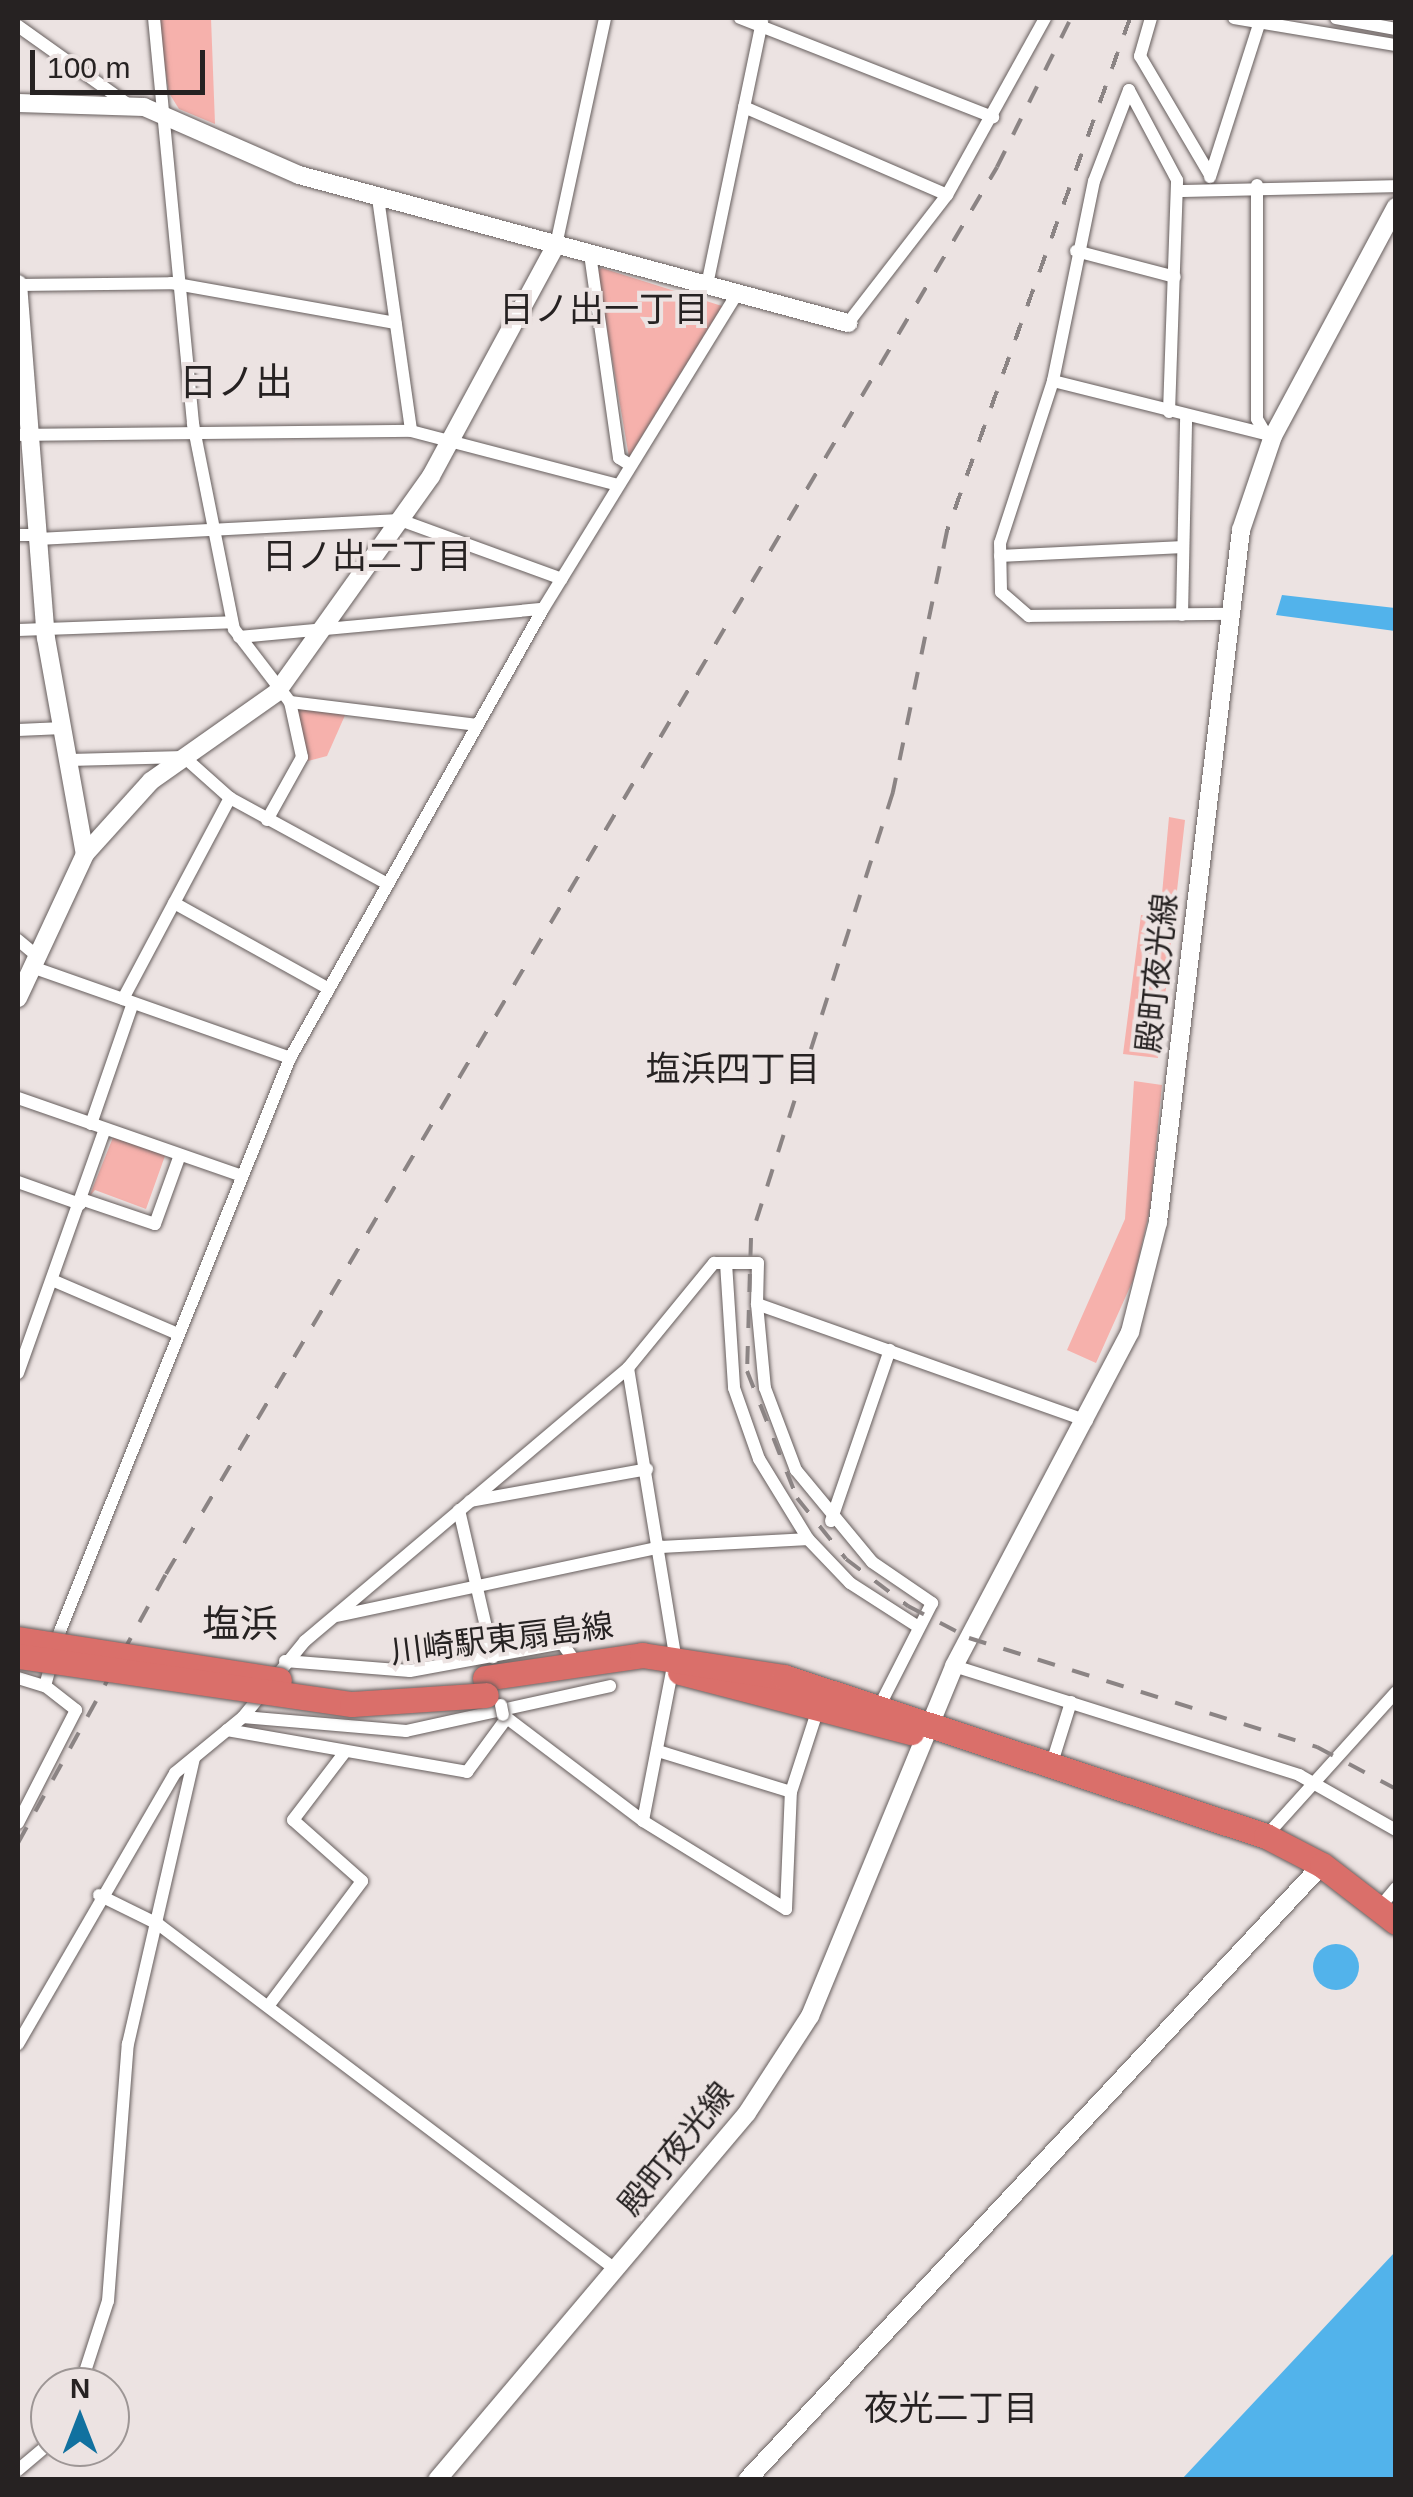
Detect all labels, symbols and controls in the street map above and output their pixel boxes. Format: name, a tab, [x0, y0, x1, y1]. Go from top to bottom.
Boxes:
scale bar	[35, 30, 210, 92]
text: 100 m	[47, 51, 130, 84]
district label: 日ノ出一丁目	[499, 288, 709, 330]
district label: 日ノ出	[179, 360, 293, 406]
district label: 日ノ出二丁目	[262, 535, 472, 577]
street label: 殿町夜光線	[1130, 891, 1184, 1055]
district label: 塩浜四丁目	[646, 1048, 820, 1090]
district label: 塩浜	[202, 1602, 278, 1648]
street label: 川崎駅東扇島線	[388, 1606, 616, 1672]
street label: 殿町夜光線	[611, 2075, 741, 2223]
north arrow	[30, 2367, 130, 2467]
text: N	[70, 2373, 90, 2404]
district label: 夜光二丁目	[864, 2387, 1038, 2429]

